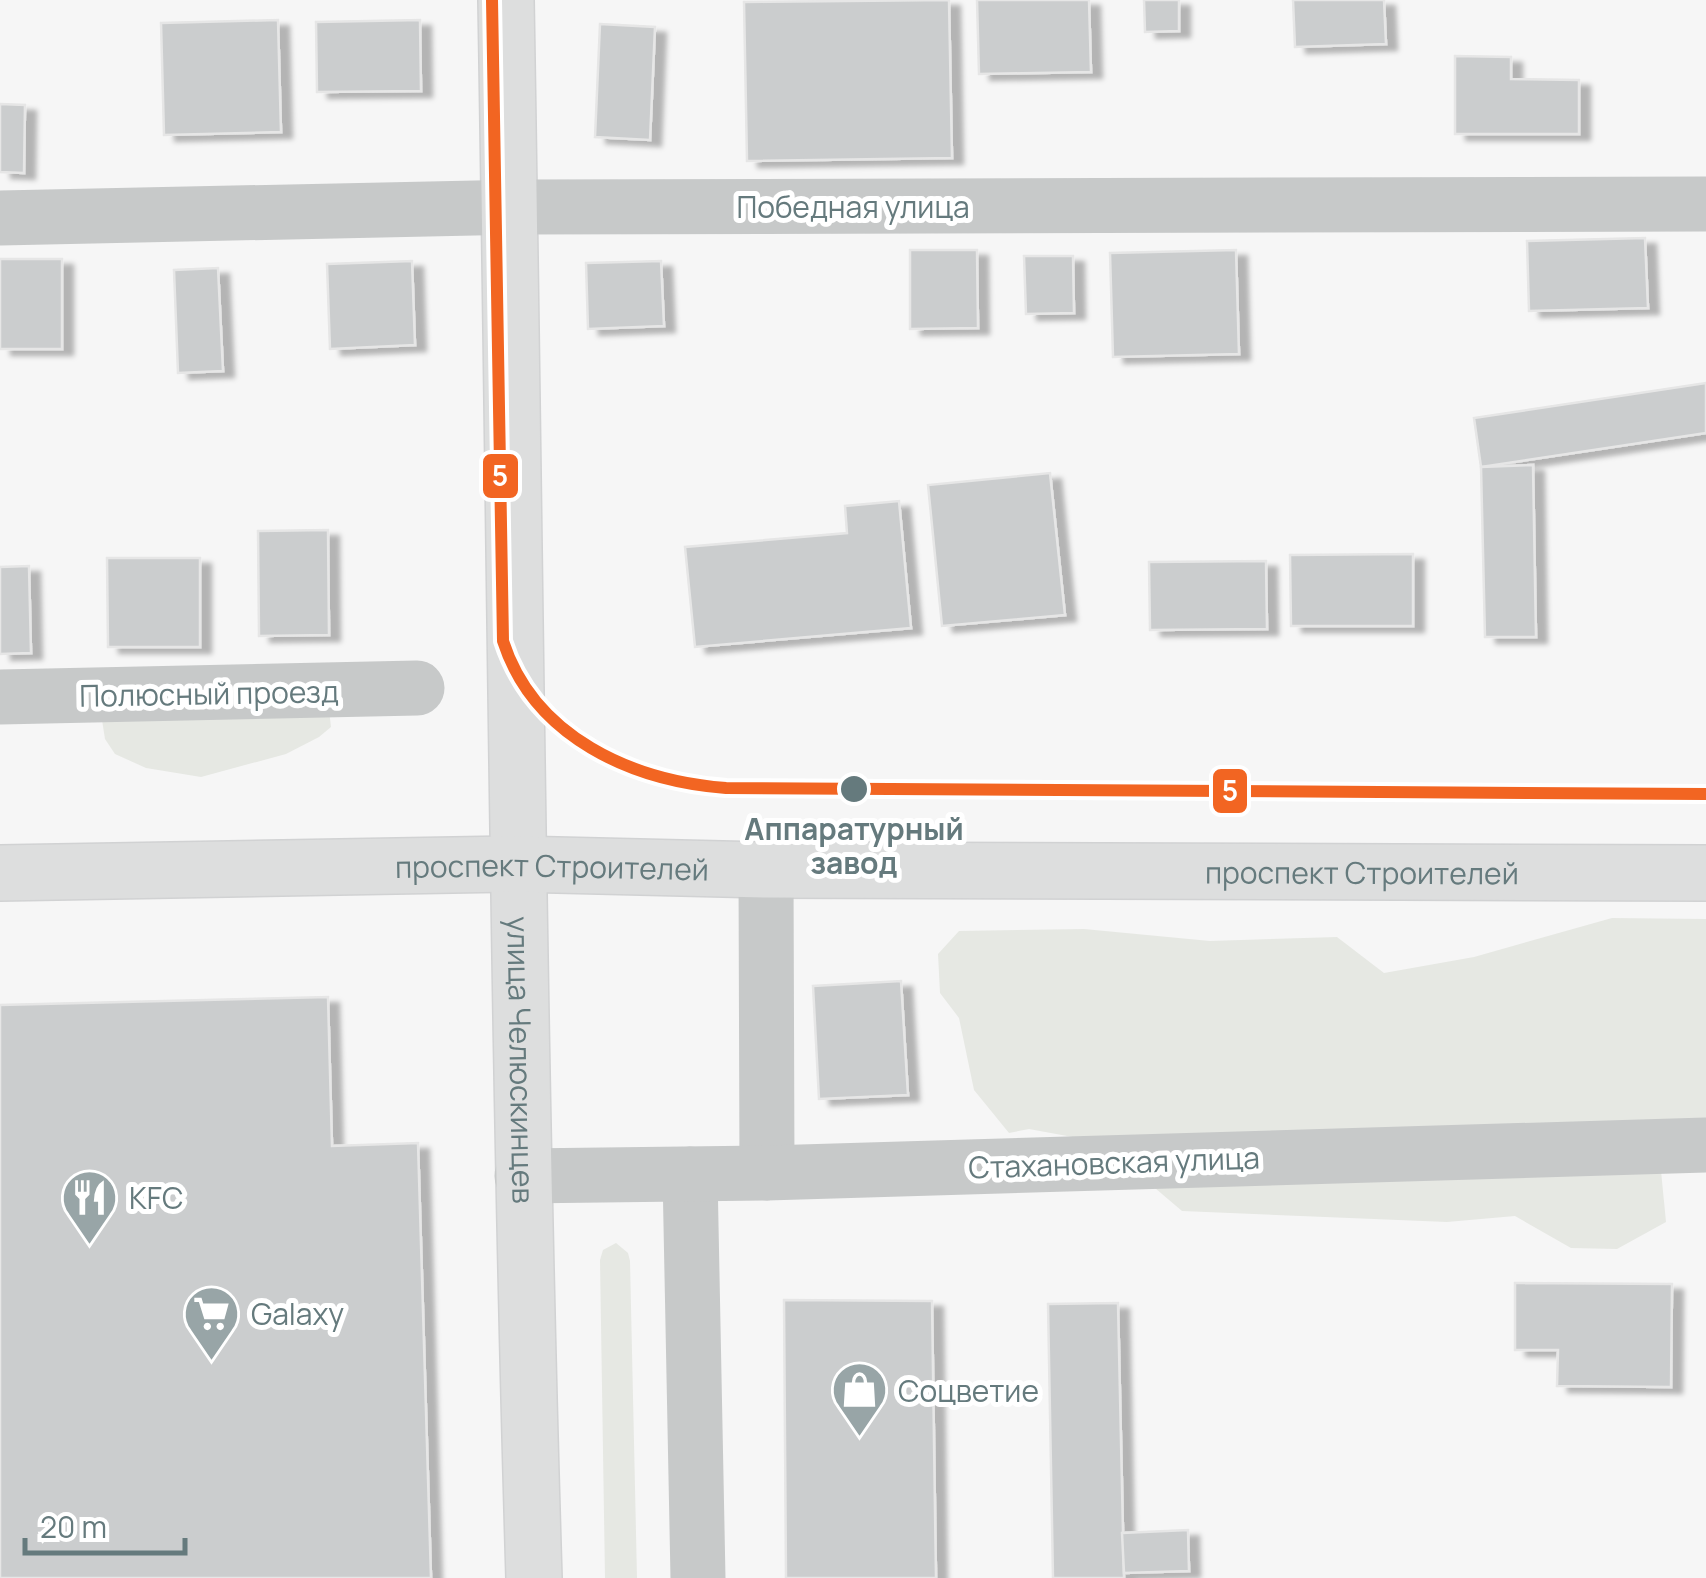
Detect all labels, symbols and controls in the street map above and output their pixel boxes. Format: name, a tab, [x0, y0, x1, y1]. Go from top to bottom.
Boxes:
street label: Победная улица	[736, 186, 970, 227]
line badge: 5	[481, 452, 520, 500]
text: 5	[492, 456, 508, 494]
street label: Полюсный проезд	[79, 670, 339, 716]
line badge: 5	[1211, 767, 1249, 815]
text: 5	[1222, 771, 1238, 809]
marker: Аппаратурный завод	[838, 773, 870, 805]
place label: Аппаратурный завод	[744, 808, 964, 883]
street label: проспект Строителей	[395, 843, 709, 889]
street label: проспект Строителей	[1205, 851, 1519, 893]
street label: улица Челюскинцев	[499, 916, 545, 1204]
street label: Стахановская улица	[968, 1136, 1260, 1188]
restaurant icon: KFC	[60, 1167, 120, 1246]
place label: KFC	[129, 1177, 183, 1218]
supermarket icon: Galaxy	[182, 1283, 242, 1362]
place label: Galaxy	[251, 1293, 344, 1334]
shop icon: Соцветие	[829, 1360, 889, 1439]
place label: Соцветие	[898, 1370, 1039, 1411]
scale bar	[25, 1493, 185, 1555]
text: 20 m	[40, 1506, 107, 1547]

